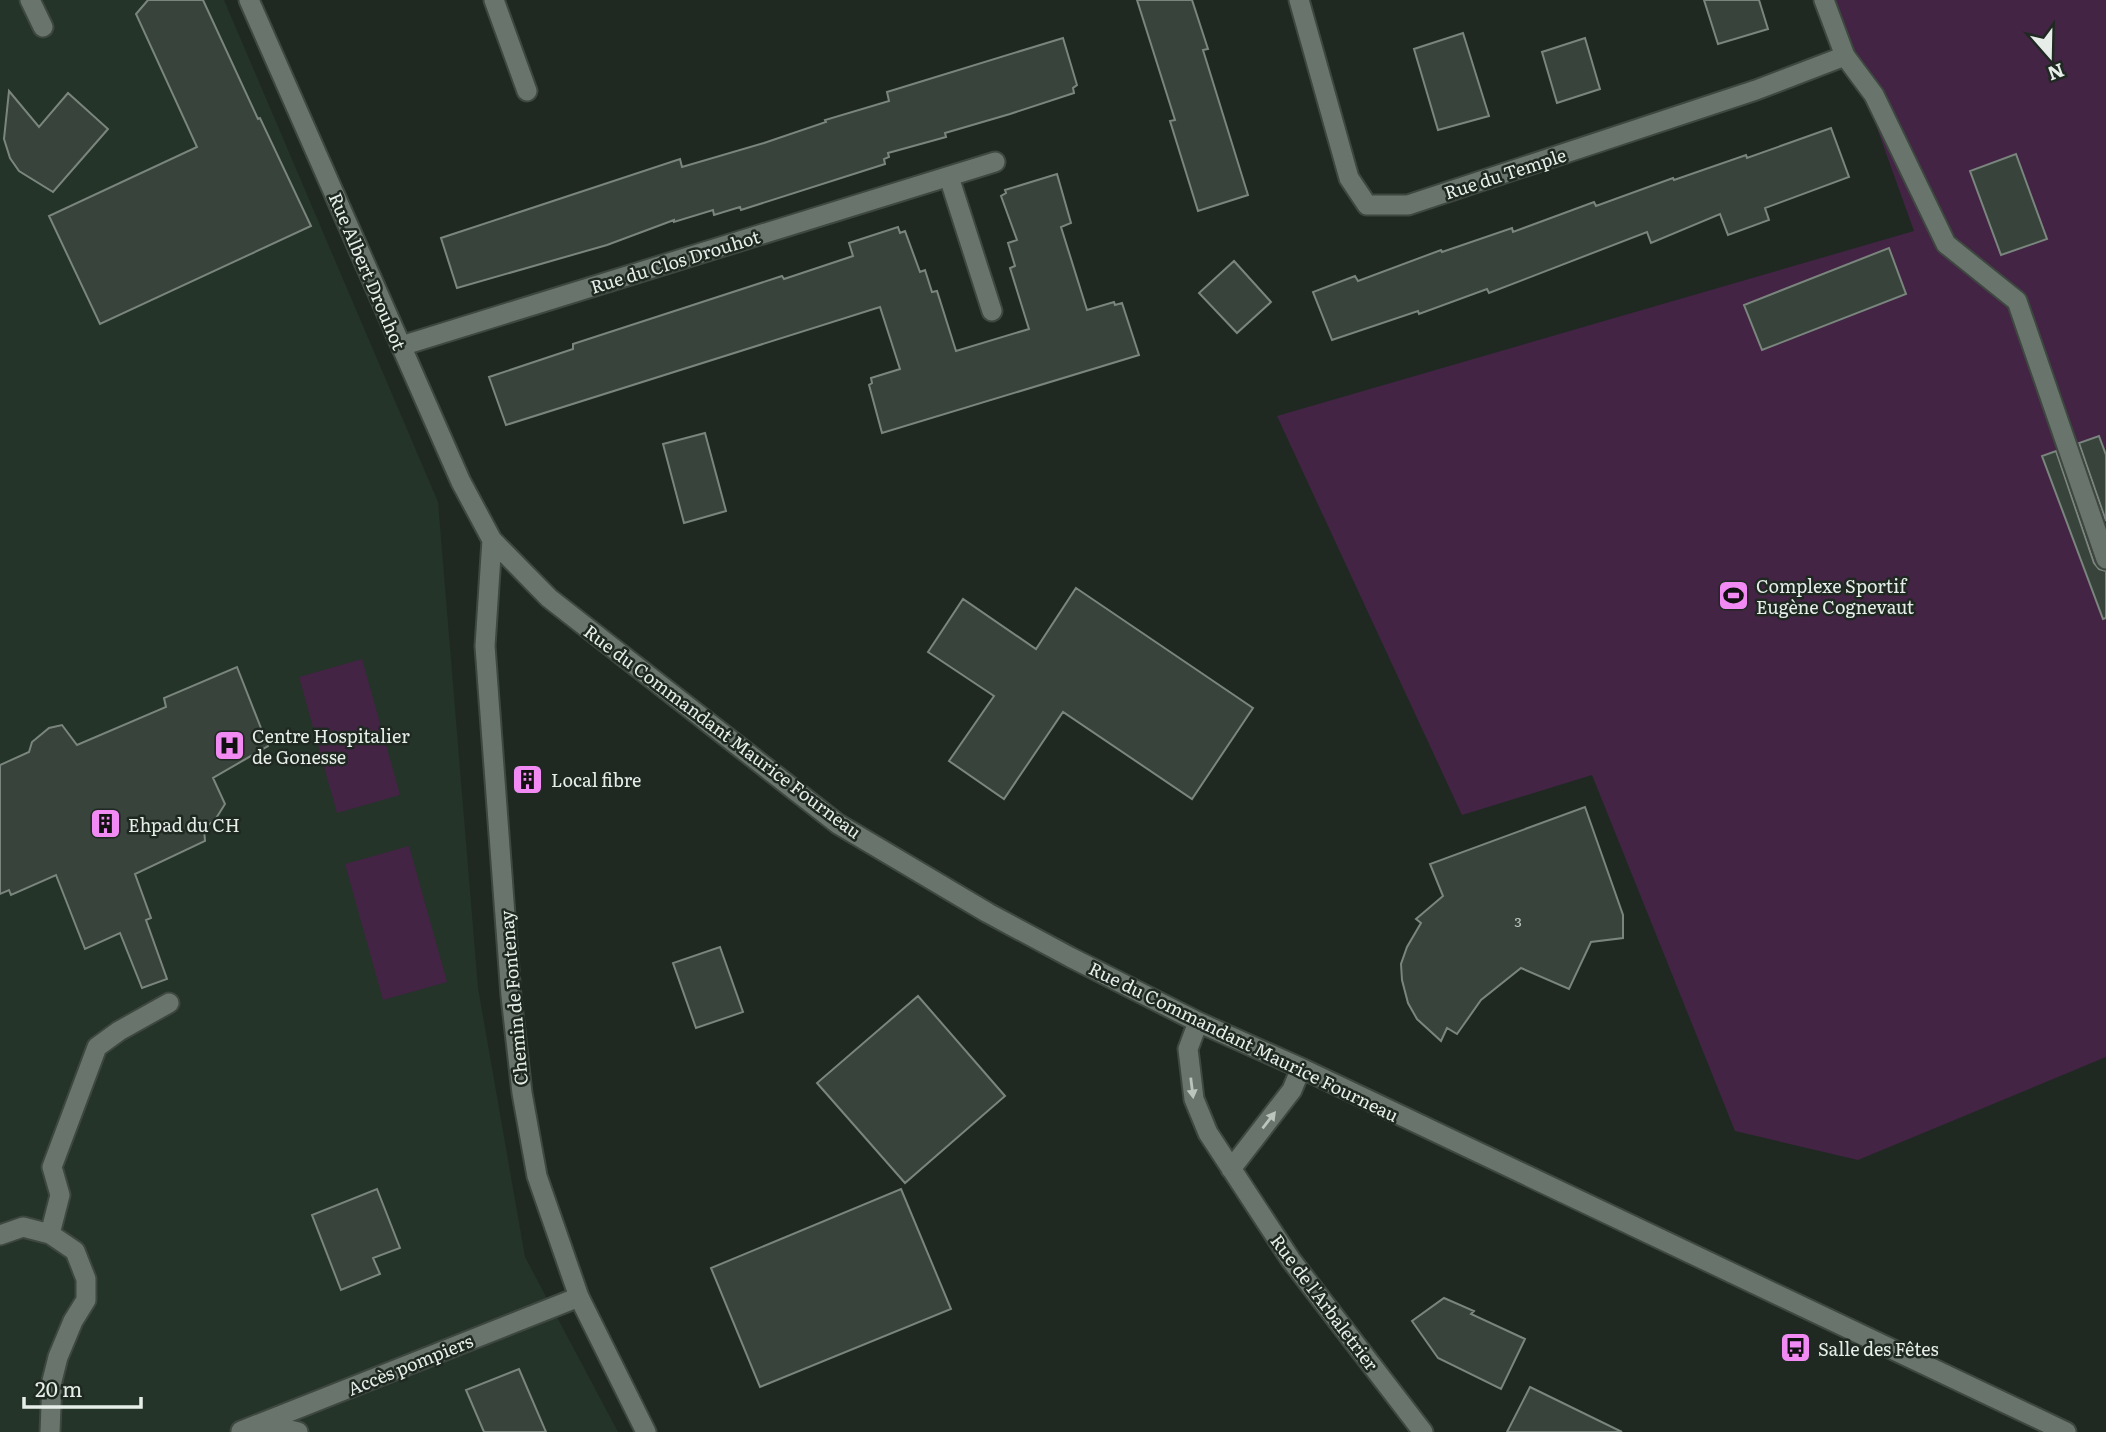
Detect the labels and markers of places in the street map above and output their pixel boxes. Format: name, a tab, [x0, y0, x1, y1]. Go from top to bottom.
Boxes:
place label: Complexe Sportif Eugène Cognevaut	[1756, 572, 1915, 620]
sports icon: Complexe Sportif Eugène Cognevaut	[1716, 578, 1750, 612]
place label: Centre Hospitalier de Gonesse	[252, 722, 410, 770]
hospital icon: Centre Hospitalier de Gonesse	[212, 728, 246, 762]
building icon: Local fibre	[511, 762, 545, 796]
place label: Local fibre	[551, 766, 641, 793]
building icon: Ehpad du CH	[88, 807, 122, 841]
place label: Ehpad du CH	[128, 811, 240, 838]
bus stop icon: Salle des Fêtes	[1778, 1331, 1812, 1365]
place label: Salle des Fêtes	[1818, 1335, 1939, 1362]

